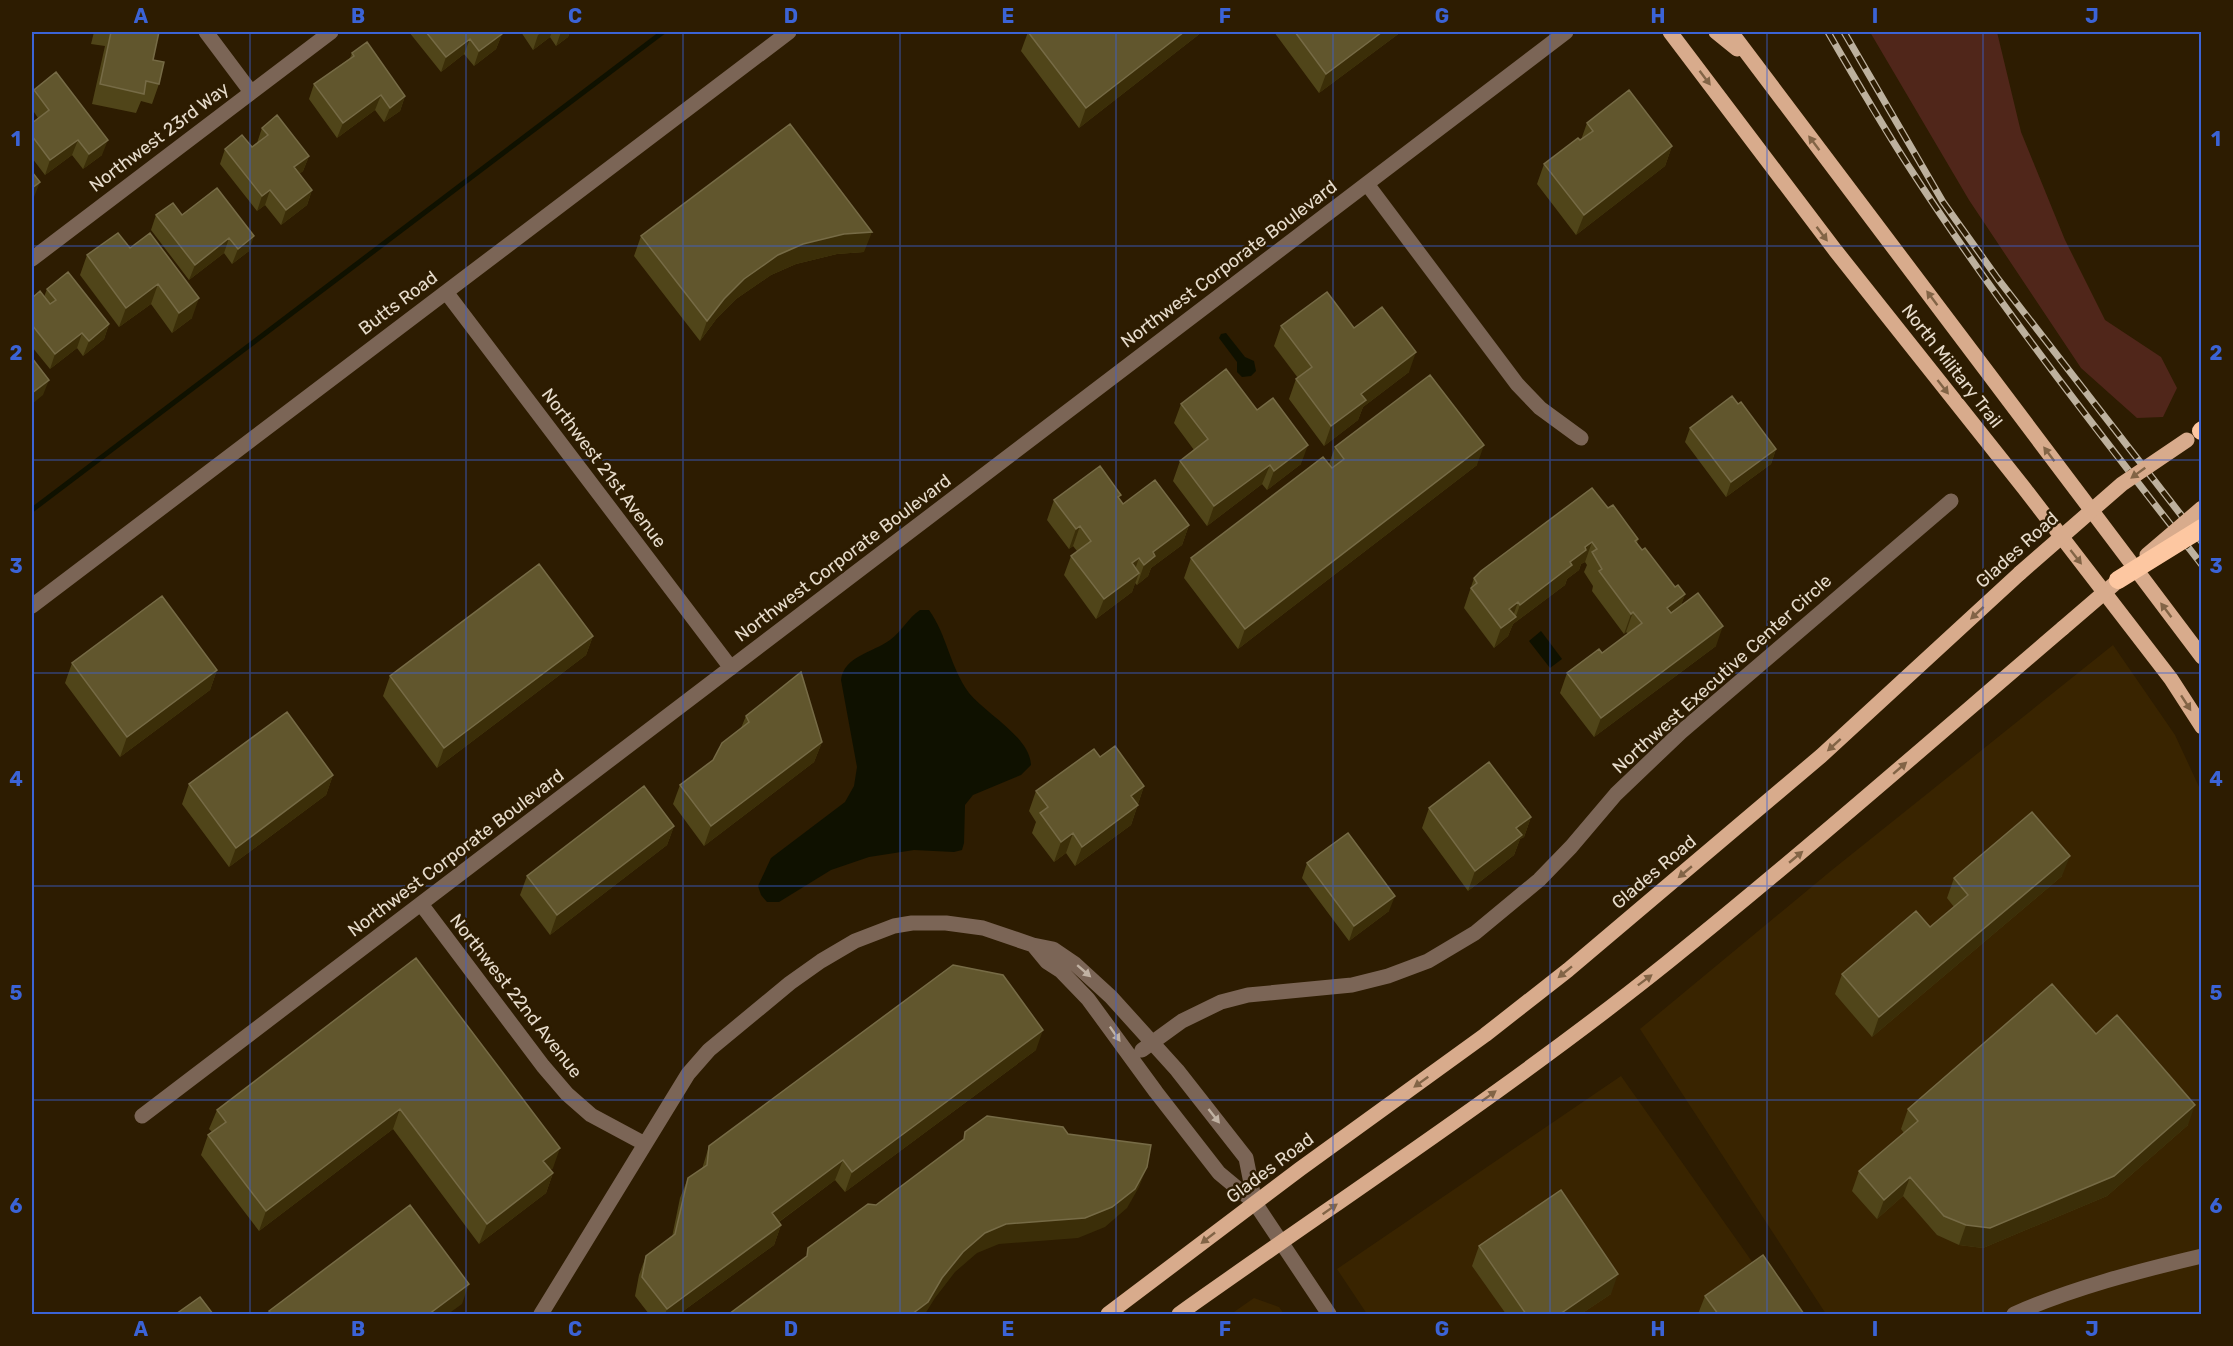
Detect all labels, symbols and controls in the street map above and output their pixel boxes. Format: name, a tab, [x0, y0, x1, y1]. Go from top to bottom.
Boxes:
text: A	[134, 4, 149, 28]
text: B	[351, 4, 365, 28]
text: C	[568, 4, 582, 28]
text: D	[784, 4, 798, 28]
text: E	[1002, 4, 1014, 28]
text: F	[1219, 4, 1231, 28]
text: G	[1435, 4, 1449, 28]
text: H	[1651, 4, 1665, 28]
text: I	[1872, 4, 1878, 28]
text: J	[2085, 4, 2099, 28]
one-way arrow	[1698, 71, 1710, 86]
street label: Northwest 23rd Way	[85, 77, 233, 197]
text: 1	[11, 127, 21, 151]
text: 1	[2211, 127, 2221, 151]
one-way arrow	[1809, 135, 1821, 150]
street label: Northwest Corporate Boulevard	[1117, 175, 1341, 353]
one-way arrow	[1816, 226, 1828, 241]
street label: Butts Road	[354, 266, 442, 340]
one-way arrow	[1926, 291, 1938, 306]
street label: North Military Trail	[1897, 300, 2007, 432]
text: 2	[10, 341, 23, 365]
text: 2	[2210, 341, 2223, 365]
one-way arrow	[1937, 379, 1949, 394]
street label: Northwest 21st Avenue	[537, 384, 671, 552]
one-way arrow	[2043, 447, 2055, 463]
one-way arrow	[2131, 467, 2147, 479]
street label: Northwest Corporate Boulevard	[731, 469, 955, 647]
street label: Glades Road	[1971, 507, 2063, 593]
one-way arrow	[2070, 549, 2083, 565]
text: 3	[9, 554, 23, 578]
text: 3	[2209, 554, 2223, 578]
street label: Northwest Executive Center Circle	[1608, 570, 1836, 778]
one-way arrow	[2160, 602, 2173, 618]
one-way arrow	[1970, 606, 1985, 620]
one-way arrow	[2181, 695, 2192, 711]
one-way arrow	[1826, 738, 1841, 752]
one-way arrow	[1892, 761, 1908, 774]
street label: Northwest Corporate Boulevard	[344, 764, 568, 942]
text: 4	[9, 767, 23, 791]
text: 4	[2209, 767, 2223, 791]
street label: Glades Road	[1607, 830, 1701, 914]
one-way arrow	[1788, 850, 1804, 863]
one-way arrow	[1678, 865, 1693, 878]
street label: Northwest 22nd Avenue	[445, 910, 587, 1082]
one-way arrow	[1076, 964, 1091, 977]
one-way arrow	[1557, 965, 1573, 978]
one-way arrow	[1637, 974, 1652, 986]
text: 5	[10, 981, 23, 1005]
text: 5	[2210, 981, 2223, 1005]
one-way arrow	[1109, 1025, 1121, 1041]
one-way arrow	[1413, 1076, 1429, 1088]
one-way arrow	[1481, 1091, 1496, 1103]
one-way arrow	[1207, 1109, 1219, 1124]
street label: Glades Road	[1222, 1128, 1318, 1208]
text: 6	[9, 1194, 23, 1218]
text: 6	[2209, 1194, 2223, 1218]
one-way arrow	[1321, 1203, 1337, 1215]
one-way arrow	[1201, 1232, 1216, 1244]
text: A	[134, 1317, 149, 1341]
text: B	[351, 1317, 365, 1341]
text: C	[568, 1317, 582, 1341]
text: D	[784, 1317, 798, 1341]
text: E	[1002, 1317, 1014, 1341]
text: F	[1219, 1317, 1231, 1341]
text: G	[1435, 1317, 1449, 1341]
text: H	[1651, 1317, 1665, 1341]
text: I	[1872, 1317, 1878, 1341]
text: J	[2085, 1317, 2099, 1341]

